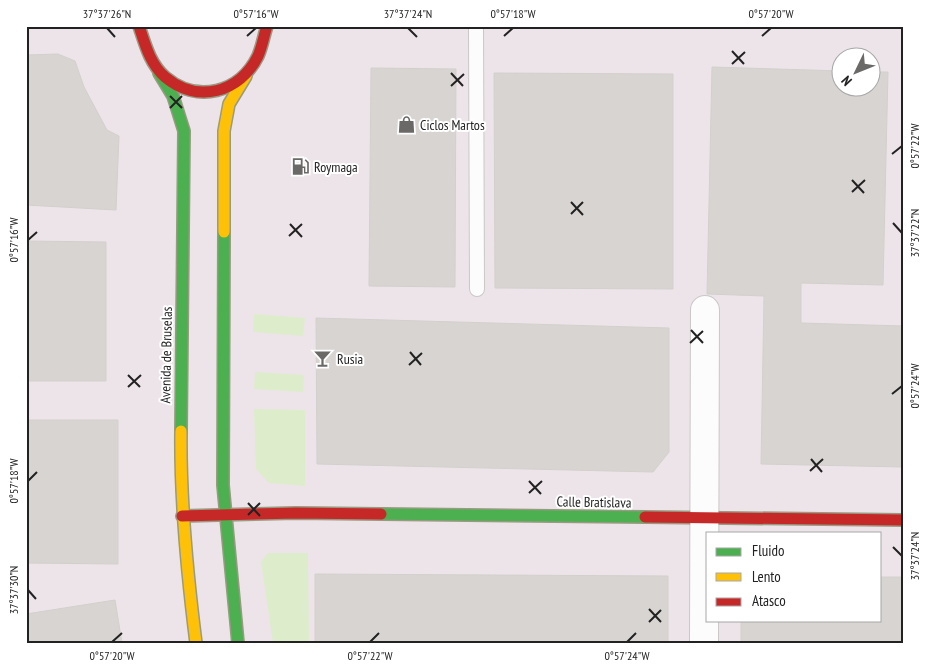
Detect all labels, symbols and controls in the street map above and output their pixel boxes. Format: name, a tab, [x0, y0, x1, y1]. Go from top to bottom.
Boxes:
text: 37°37'26"N	[83, 6, 131, 21]
text: 0°57'16"W	[233, 6, 279, 21]
text: 37°37'24"N	[384, 6, 432, 21]
text: 0°57'18"W	[490, 6, 536, 21]
text: 0°57'20"W	[748, 6, 794, 21]
north arrow	[832, 48, 882, 98]
text: N	[837, 72, 856, 90]
shop icon: Ciclos Martos	[396, 115, 416, 135]
place label: Ciclos Martos	[420, 116, 485, 134]
text: 0°57'22"W	[907, 123, 922, 169]
fuel station icon: Roymaga	[290, 157, 310, 177]
place label: Roymaga	[314, 158, 358, 176]
text: 37°37'22"N	[907, 209, 922, 257]
text: 0°57'16"W	[6, 217, 21, 263]
street label: Avenida de Bruselas	[156, 306, 176, 403]
bar icon: Rusia	[313, 349, 333, 369]
place label: Rusia	[337, 350, 363, 368]
text: 0°57'24"W	[907, 363, 922, 409]
text: 0°57'18"W	[6, 458, 21, 504]
street label: Calle Bratislava	[557, 492, 631, 512]
legend	[706, 532, 882, 622]
text: 37°37'24"N	[907, 532, 922, 580]
text: Fluido	[752, 541, 784, 560]
text: 37°37'30"N	[6, 566, 21, 614]
text: Lento	[752, 567, 781, 586]
text: Atasco	[752, 591, 786, 610]
text: 0°57'20"W	[89, 648, 135, 663]
text: 0°57'22"W	[347, 648, 393, 663]
text: 0°57'24"W	[604, 648, 650, 663]

